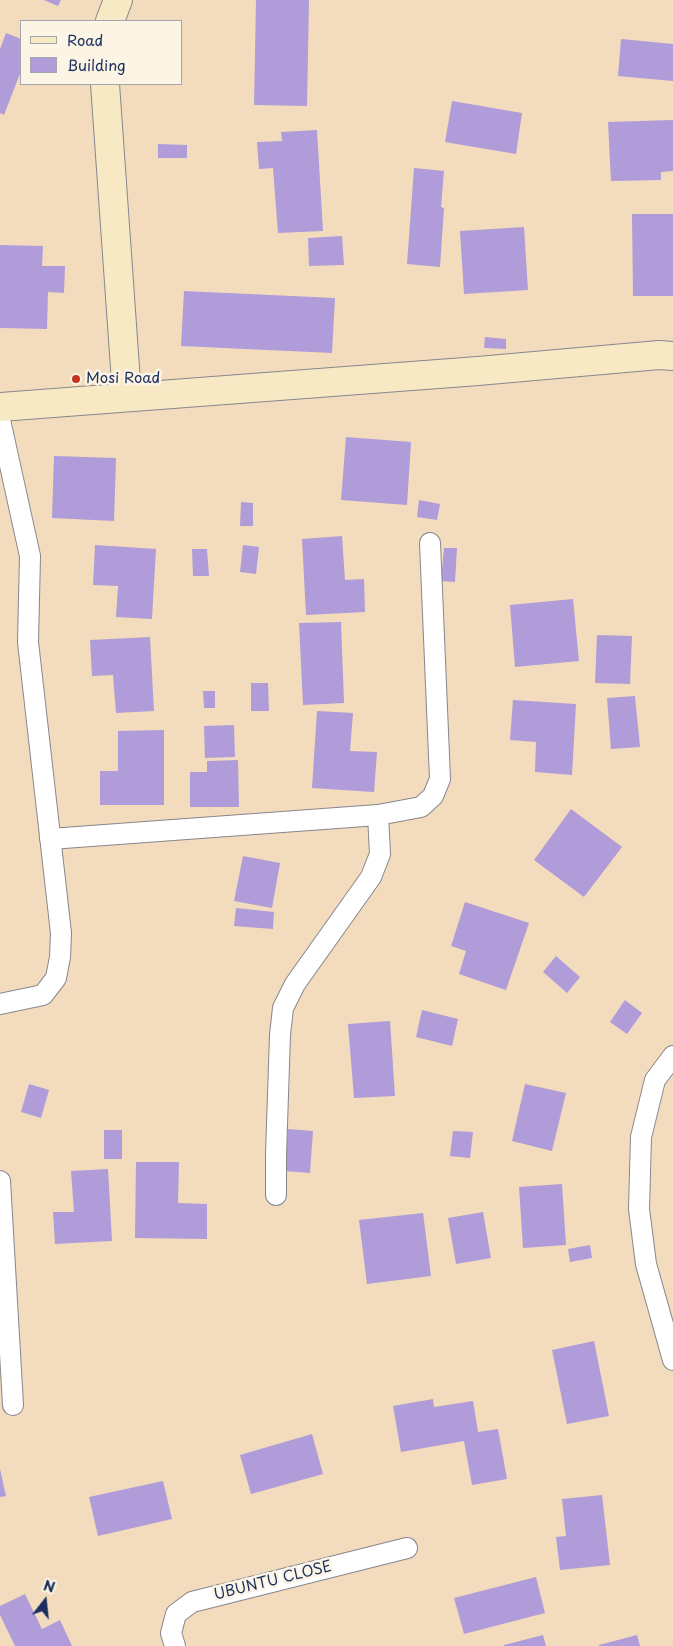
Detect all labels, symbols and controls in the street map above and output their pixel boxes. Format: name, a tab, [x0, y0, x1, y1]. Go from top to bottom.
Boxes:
legend	[20, 20, 182, 85]
text: Road	[67, 28, 103, 51]
text: Building	[67, 53, 126, 76]
place label: Mosi Road	[86, 370, 160, 388]
marker: Mosi Road	[70, 373, 82, 385]
street label: UBUNTU CLOSE	[212, 1558, 334, 1604]
text: N	[41, 1574, 57, 1598]
north arrow	[20, 1576, 70, 1626]

